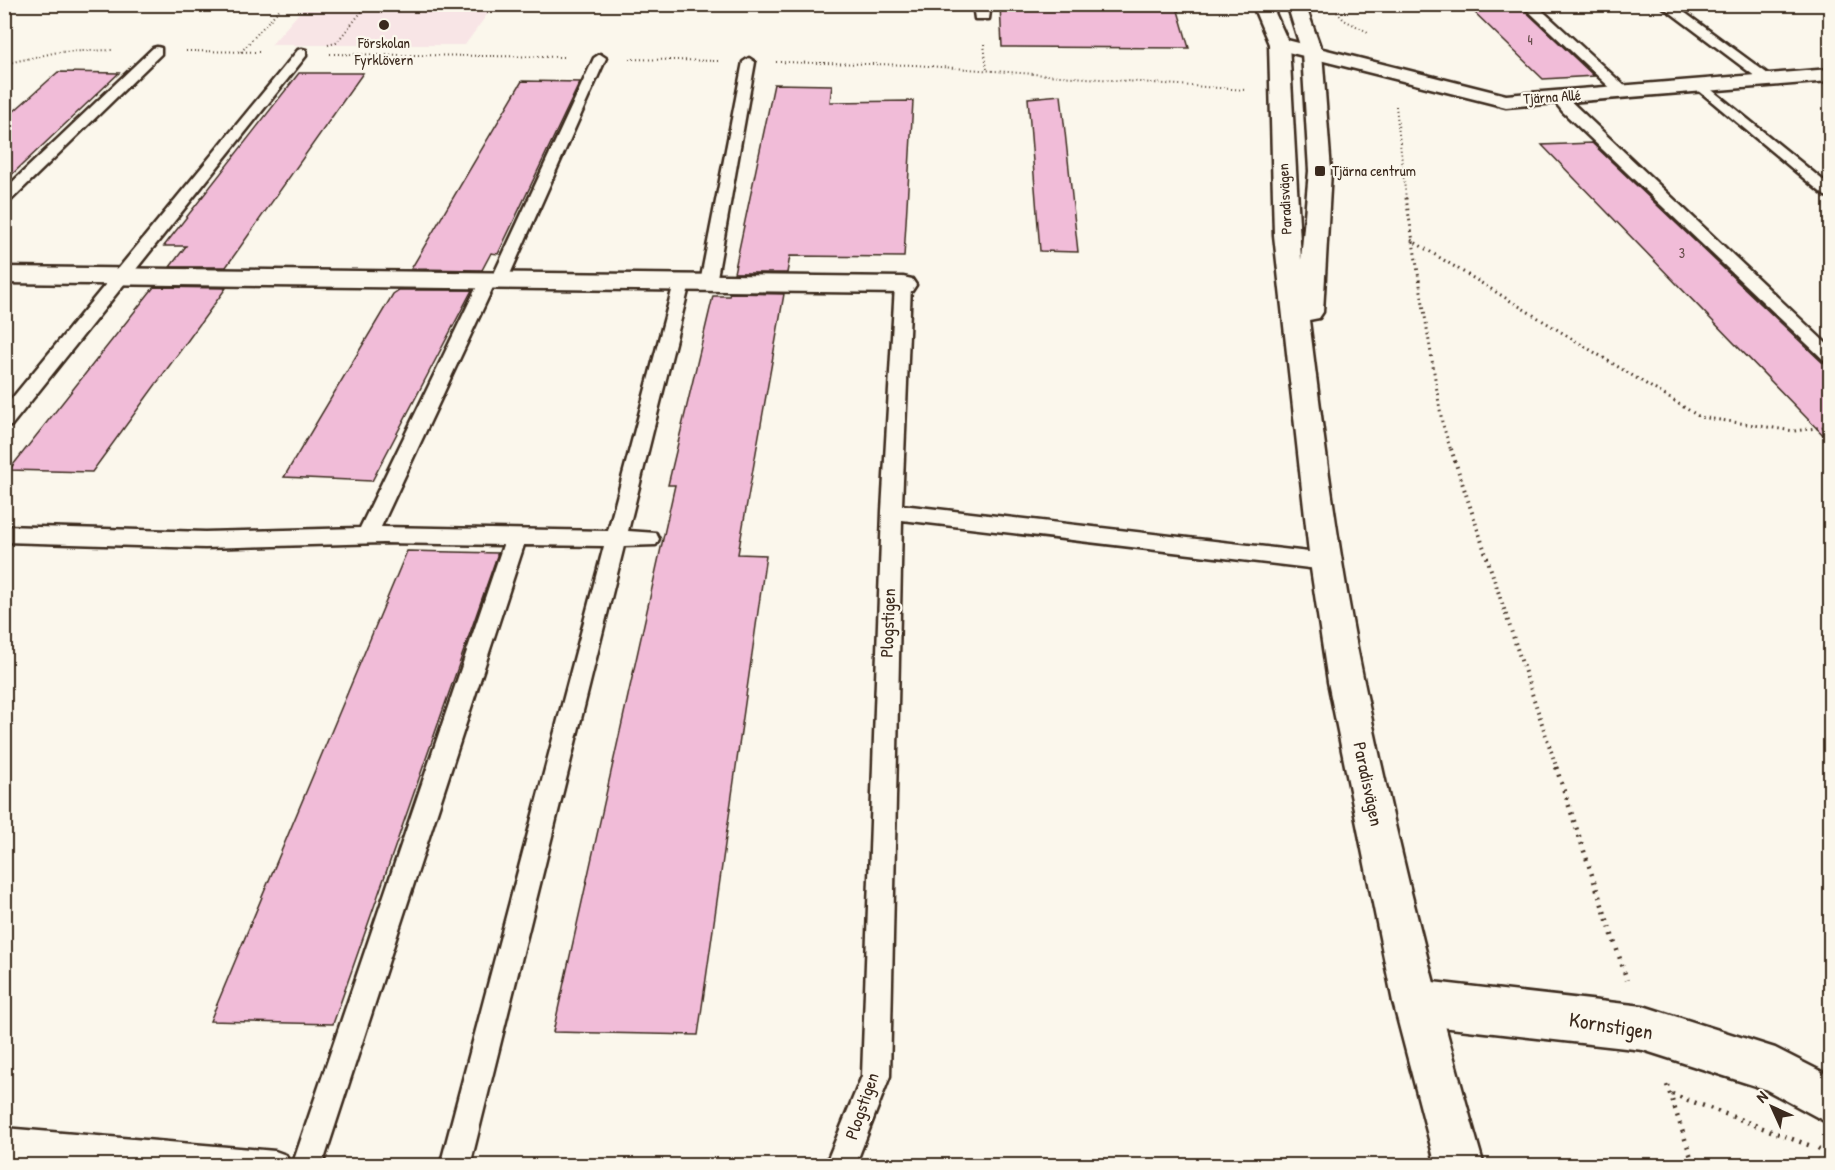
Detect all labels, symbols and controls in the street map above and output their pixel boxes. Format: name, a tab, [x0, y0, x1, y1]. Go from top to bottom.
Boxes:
marker: Förskolan Fyrklövern	[377, 18, 391, 32]
house number: 4	[1527, 30, 1533, 49]
place label: Förskolan Fyrklövern	[354, 32, 413, 70]
street label: Tjärna Allé	[1522, 84, 1582, 109]
place label: Tjärna centrum	[1332, 160, 1416, 181]
street label: Paradisvägen	[1272, 163, 1297, 235]
marker: Tjärna centrum	[1313, 164, 1327, 178]
house number: 3	[1679, 243, 1685, 262]
street label: Plogstigen	[874, 588, 901, 658]
street label: Paradisvägen	[1347, 740, 1390, 828]
street label: Kornstigen	[1567, 1005, 1655, 1046]
street label: Plogstigen	[838, 1069, 885, 1143]
north arrow	[1742, 1077, 1802, 1137]
text: N	[1751, 1085, 1773, 1107]

